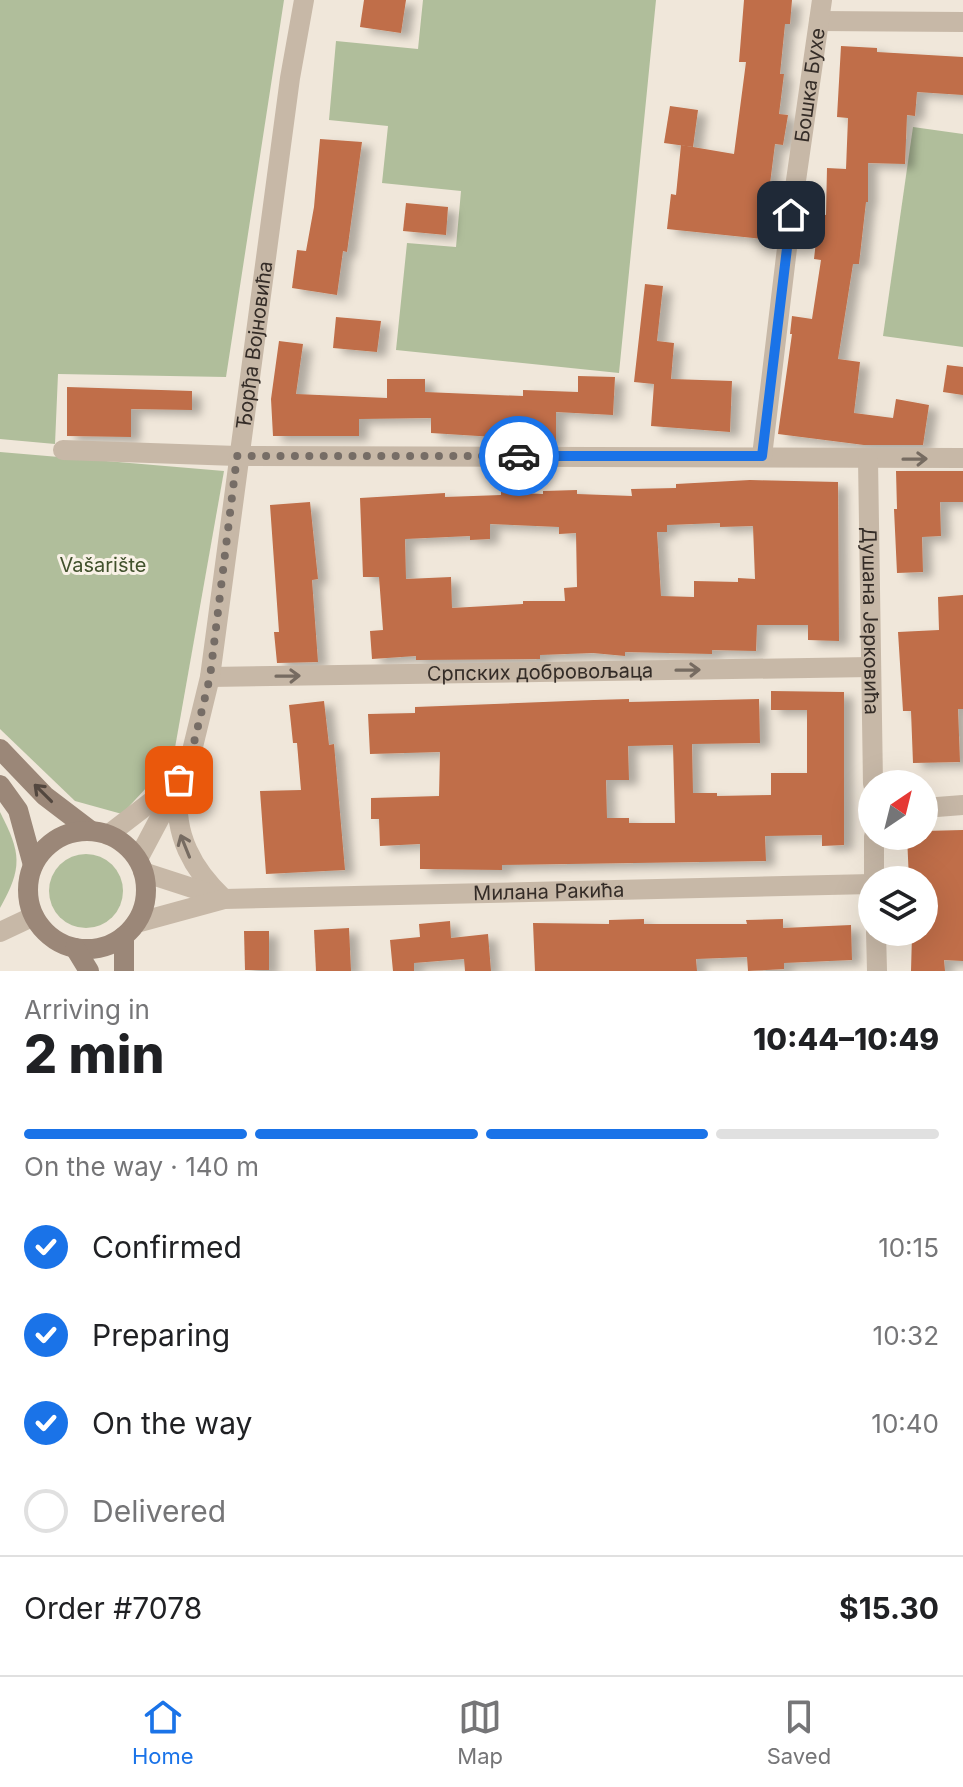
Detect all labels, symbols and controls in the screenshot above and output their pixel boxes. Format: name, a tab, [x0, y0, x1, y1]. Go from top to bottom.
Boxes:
street label: Бошка Бухе	[790, 26, 830, 144]
pin	[757, 181, 825, 249]
icon: home	[769, 193, 813, 237]
street label: Ђорђа Војновића	[231, 259, 277, 431]
courier	[479, 416, 559, 496]
icon: car	[497, 434, 541, 478]
one-way arrow	[901, 451, 928, 467]
street label: Душана Јерковића	[857, 527, 884, 715]
park label: Vašarište	[59, 553, 147, 577]
street label: Српских добровољаца	[427, 658, 653, 686]
one-way arrow	[674, 662, 701, 678]
one-way arrow	[274, 668, 301, 684]
pin	[145, 746, 213, 814]
icon: bag	[157, 758, 201, 802]
north arrow	[858, 770, 938, 850]
map controls	[858, 770, 938, 946]
one-way arrow	[34, 784, 53, 803]
one-way arrow	[177, 834, 191, 859]
button: layers	[858, 866, 938, 946]
street label: Милана Ракића	[473, 878, 625, 905]
text: Arriving in	[24, 994, 150, 1025]
text: 10:44–10:49	[753, 1021, 939, 1057]
text: 2 min	[24, 1023, 165, 1086]
text: On the way · 140 m	[24, 1151, 259, 1182]
icon: check	[24, 1225, 68, 1269]
text: Confirmed	[92, 1229, 242, 1265]
text: 10:15	[878, 1232, 939, 1263]
icon: check	[24, 1313, 68, 1357]
text: Preparing	[92, 1317, 230, 1353]
text: 10:32	[873, 1320, 939, 1351]
icon: check	[24, 1401, 68, 1445]
text: On the way	[92, 1405, 252, 1441]
text: 10:40	[871, 1408, 939, 1439]
text: Delivered	[92, 1493, 226, 1529]
text: Order #7078	[24, 1590, 202, 1626]
text: $15.30	[839, 1590, 939, 1626]
tab: Home	[132, 1695, 194, 1769]
tab: Map	[457, 1695, 503, 1769]
tab: Saved	[767, 1695, 831, 1769]

